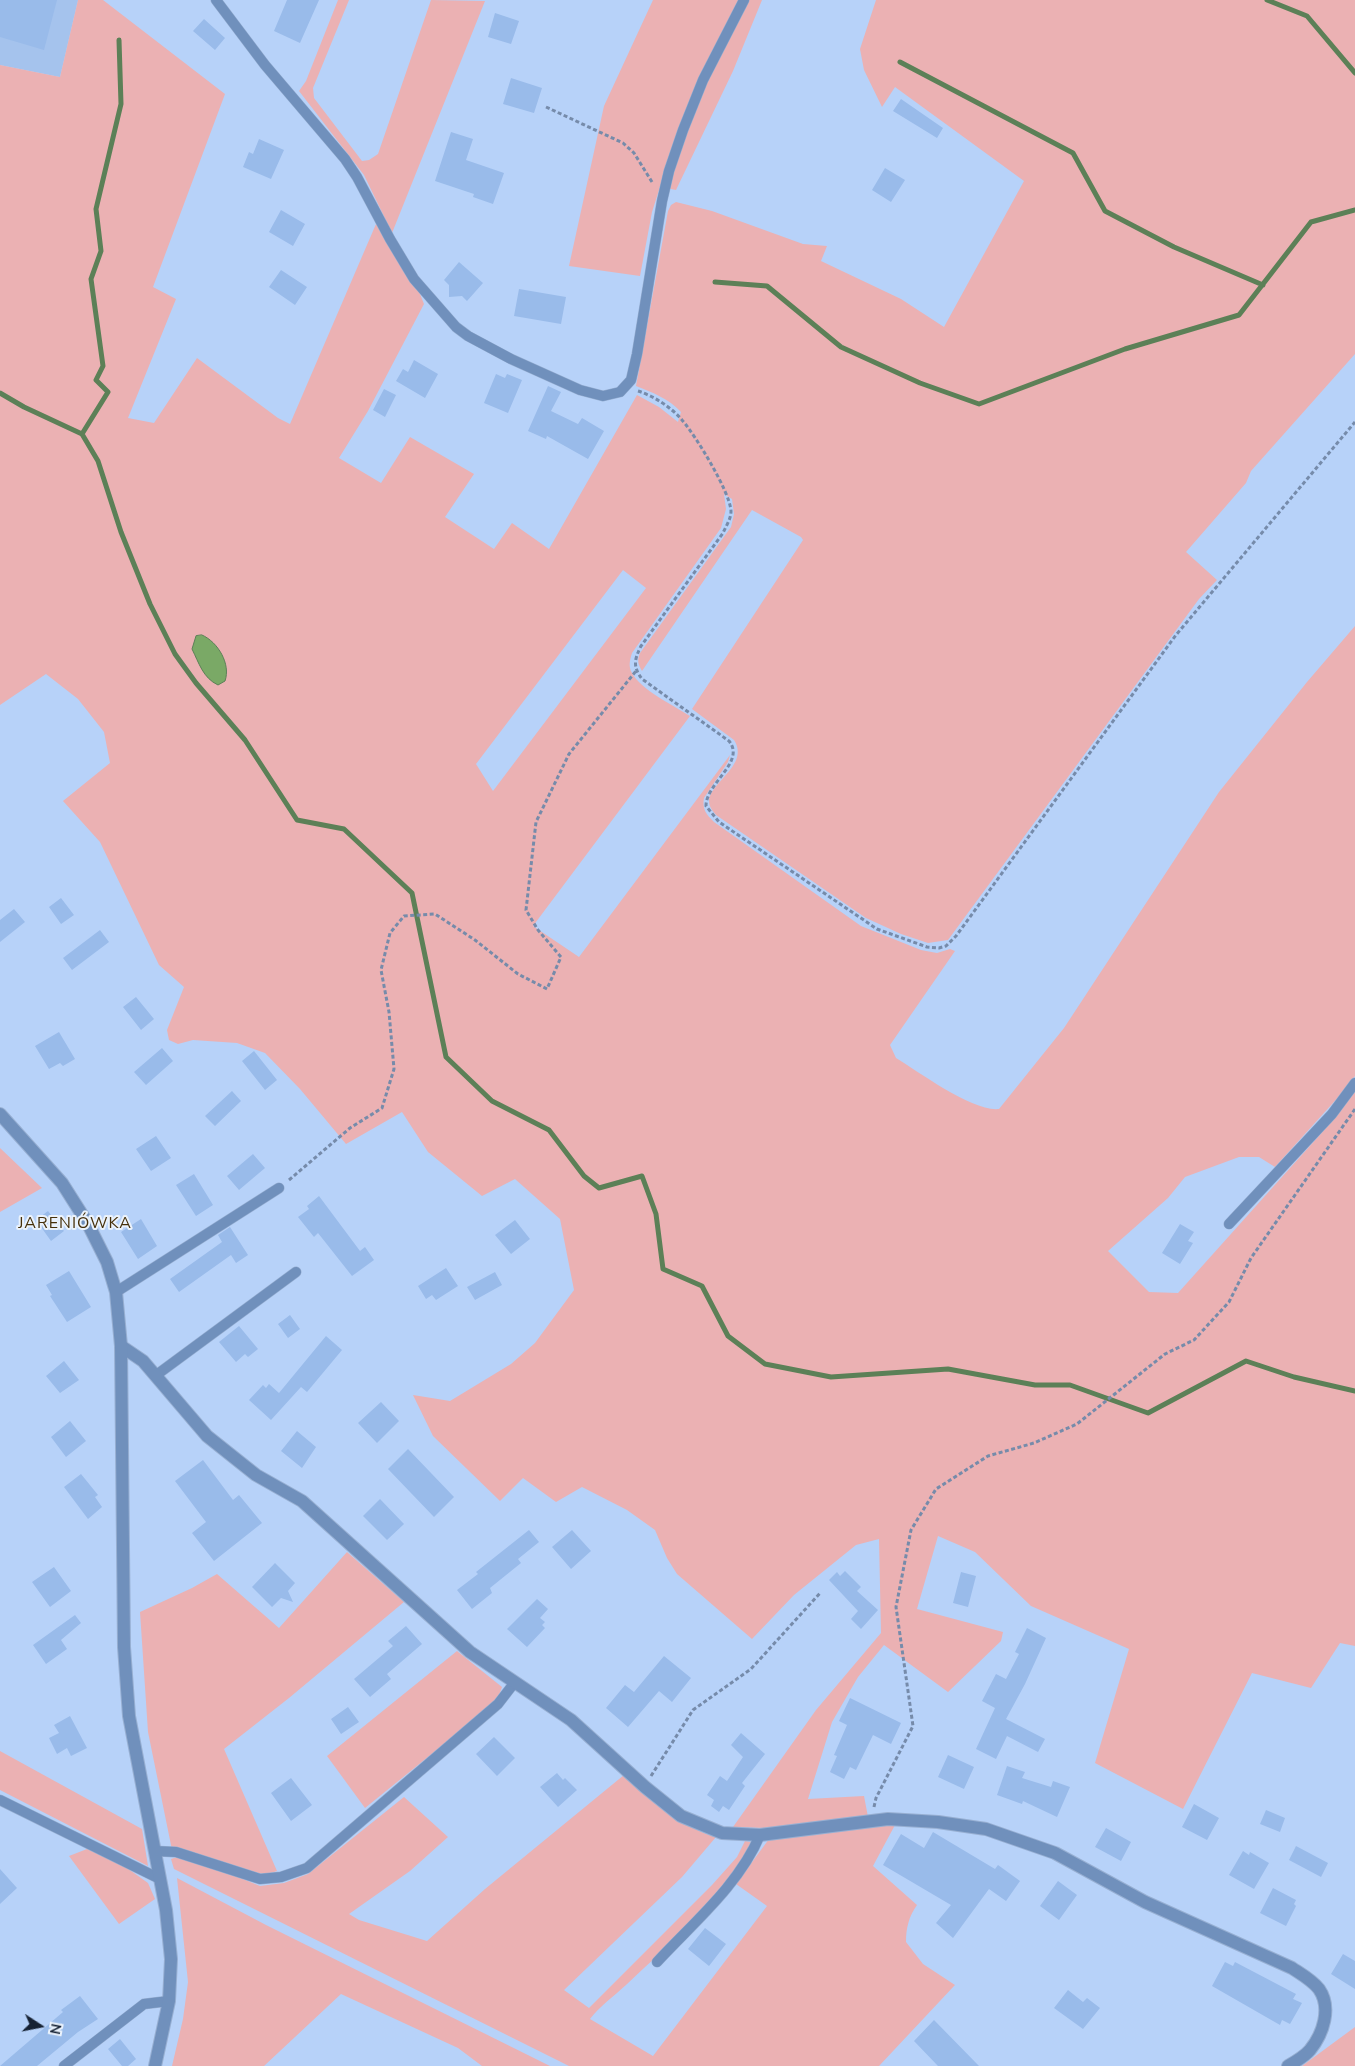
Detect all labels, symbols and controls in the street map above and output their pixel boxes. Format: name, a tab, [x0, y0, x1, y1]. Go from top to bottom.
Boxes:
district label: JARENIÓWKA	[17, 1214, 133, 1234]
north arrow	[15, 2001, 65, 2051]
text: N	[45, 2022, 66, 2036]

